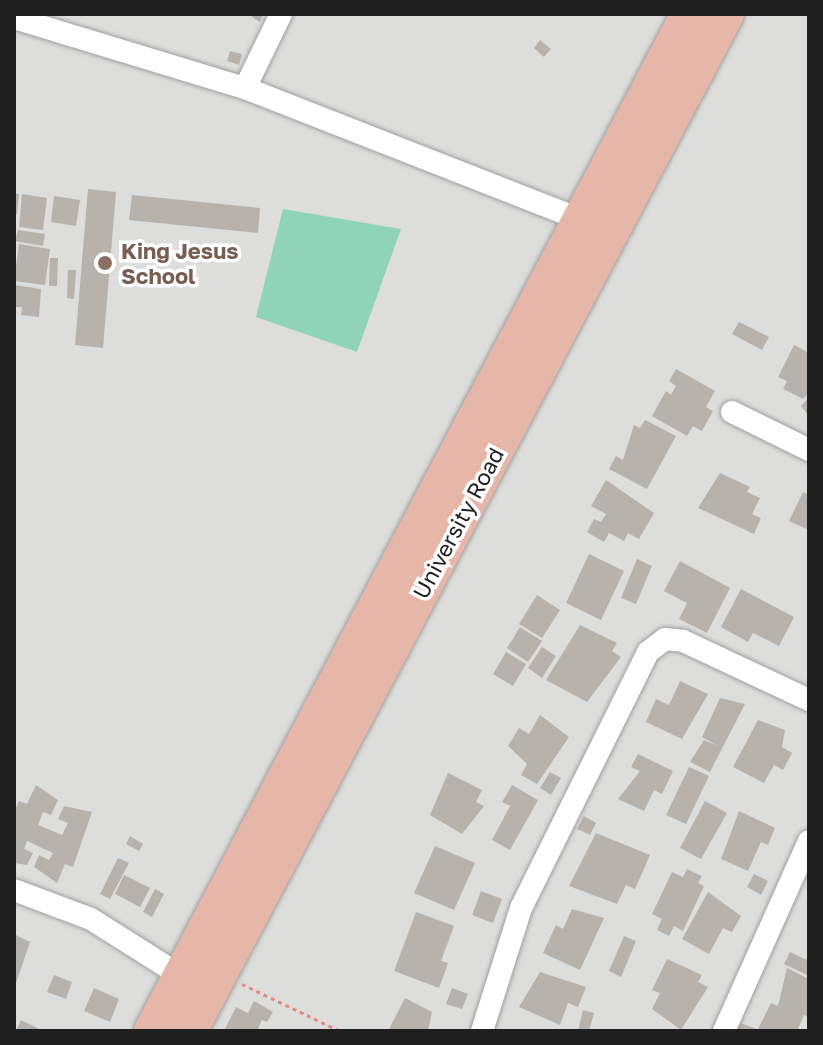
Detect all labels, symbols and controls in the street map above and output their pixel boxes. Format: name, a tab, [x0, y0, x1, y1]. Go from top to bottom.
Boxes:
place label: King Jesus School	[121, 237, 239, 288]
marker: King Jesus School	[96, 254, 114, 272]
street label: University Road	[407, 443, 509, 603]

